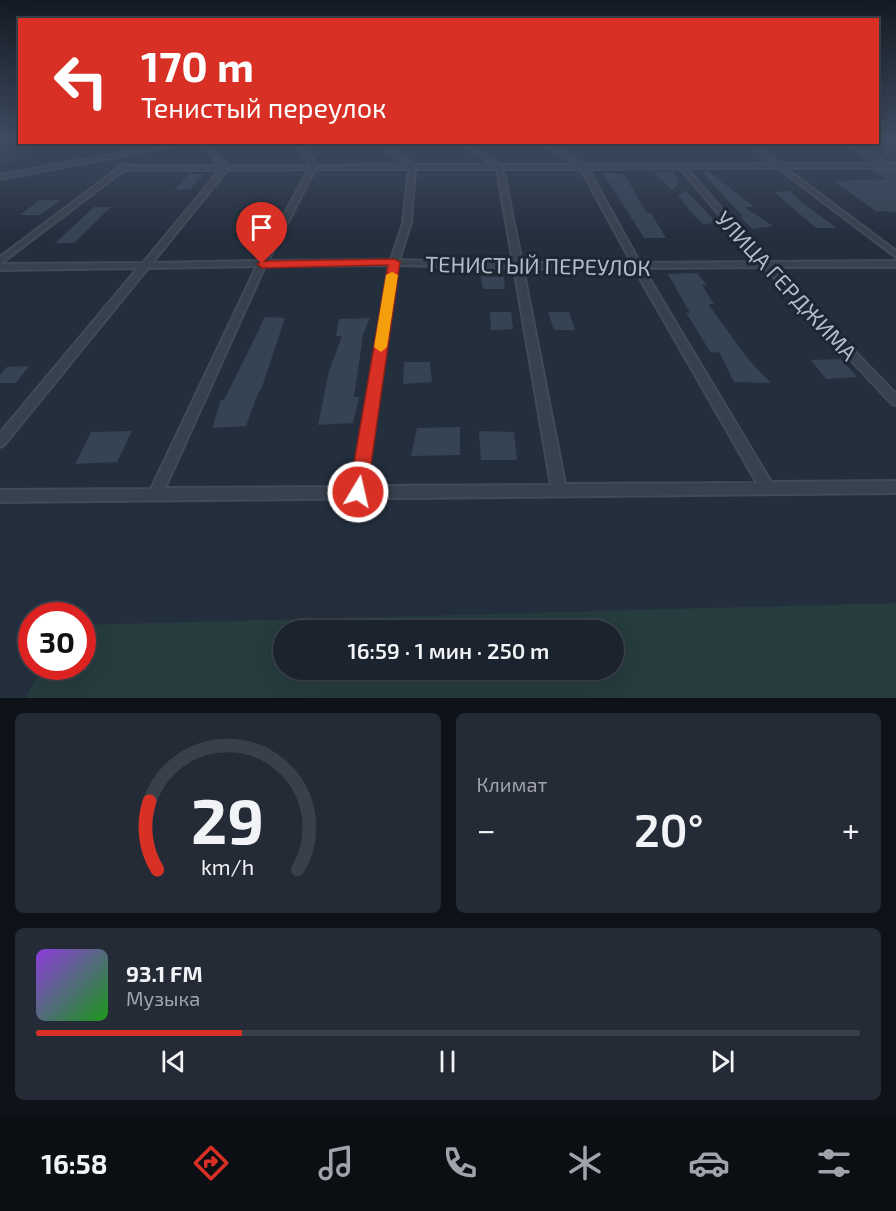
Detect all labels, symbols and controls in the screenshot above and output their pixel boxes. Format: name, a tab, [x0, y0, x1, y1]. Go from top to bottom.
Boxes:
text: 170 m	[141, 40, 254, 90]
icon: left	[42, 42, 120, 120]
text: Тенистый переулок	[141, 91, 387, 123]
pin	[236, 202, 287, 264]
street label: УЛИЦА ГЕРДЖИМА	[711, 205, 863, 365]
icon: arrive	[245, 211, 278, 244]
street label: ТЕНИСТЫЙ ПЕРЕУЛОК	[425, 250, 651, 280]
position arrow	[326, 460, 390, 524]
speed limit sign: 30	[18, 602, 96, 680]
text: 16:59 · 1 мин · 250 m	[348, 637, 549, 663]
text: Климат	[477, 772, 547, 796]
text: 29	[191, 782, 264, 857]
text: 20°	[634, 802, 704, 856]
text: −	[477, 809, 496, 849]
text: +	[842, 809, 860, 849]
text: km/h	[201, 854, 254, 879]
text: 93.1 FM	[126, 960, 203, 986]
text: Музыка	[126, 986, 200, 1010]
icon: previous	[157, 1045, 190, 1078]
icon: pause	[431, 1045, 464, 1078]
icon: next	[706, 1045, 739, 1078]
icon: directions	[190, 1142, 232, 1184]
icon: music	[315, 1142, 357, 1184]
icon: phone	[439, 1142, 481, 1184]
icon: climate	[564, 1142, 606, 1184]
icon: car	[688, 1142, 730, 1184]
icon: filters	[813, 1142, 855, 1184]
text: 16:58	[41, 1147, 108, 1179]

